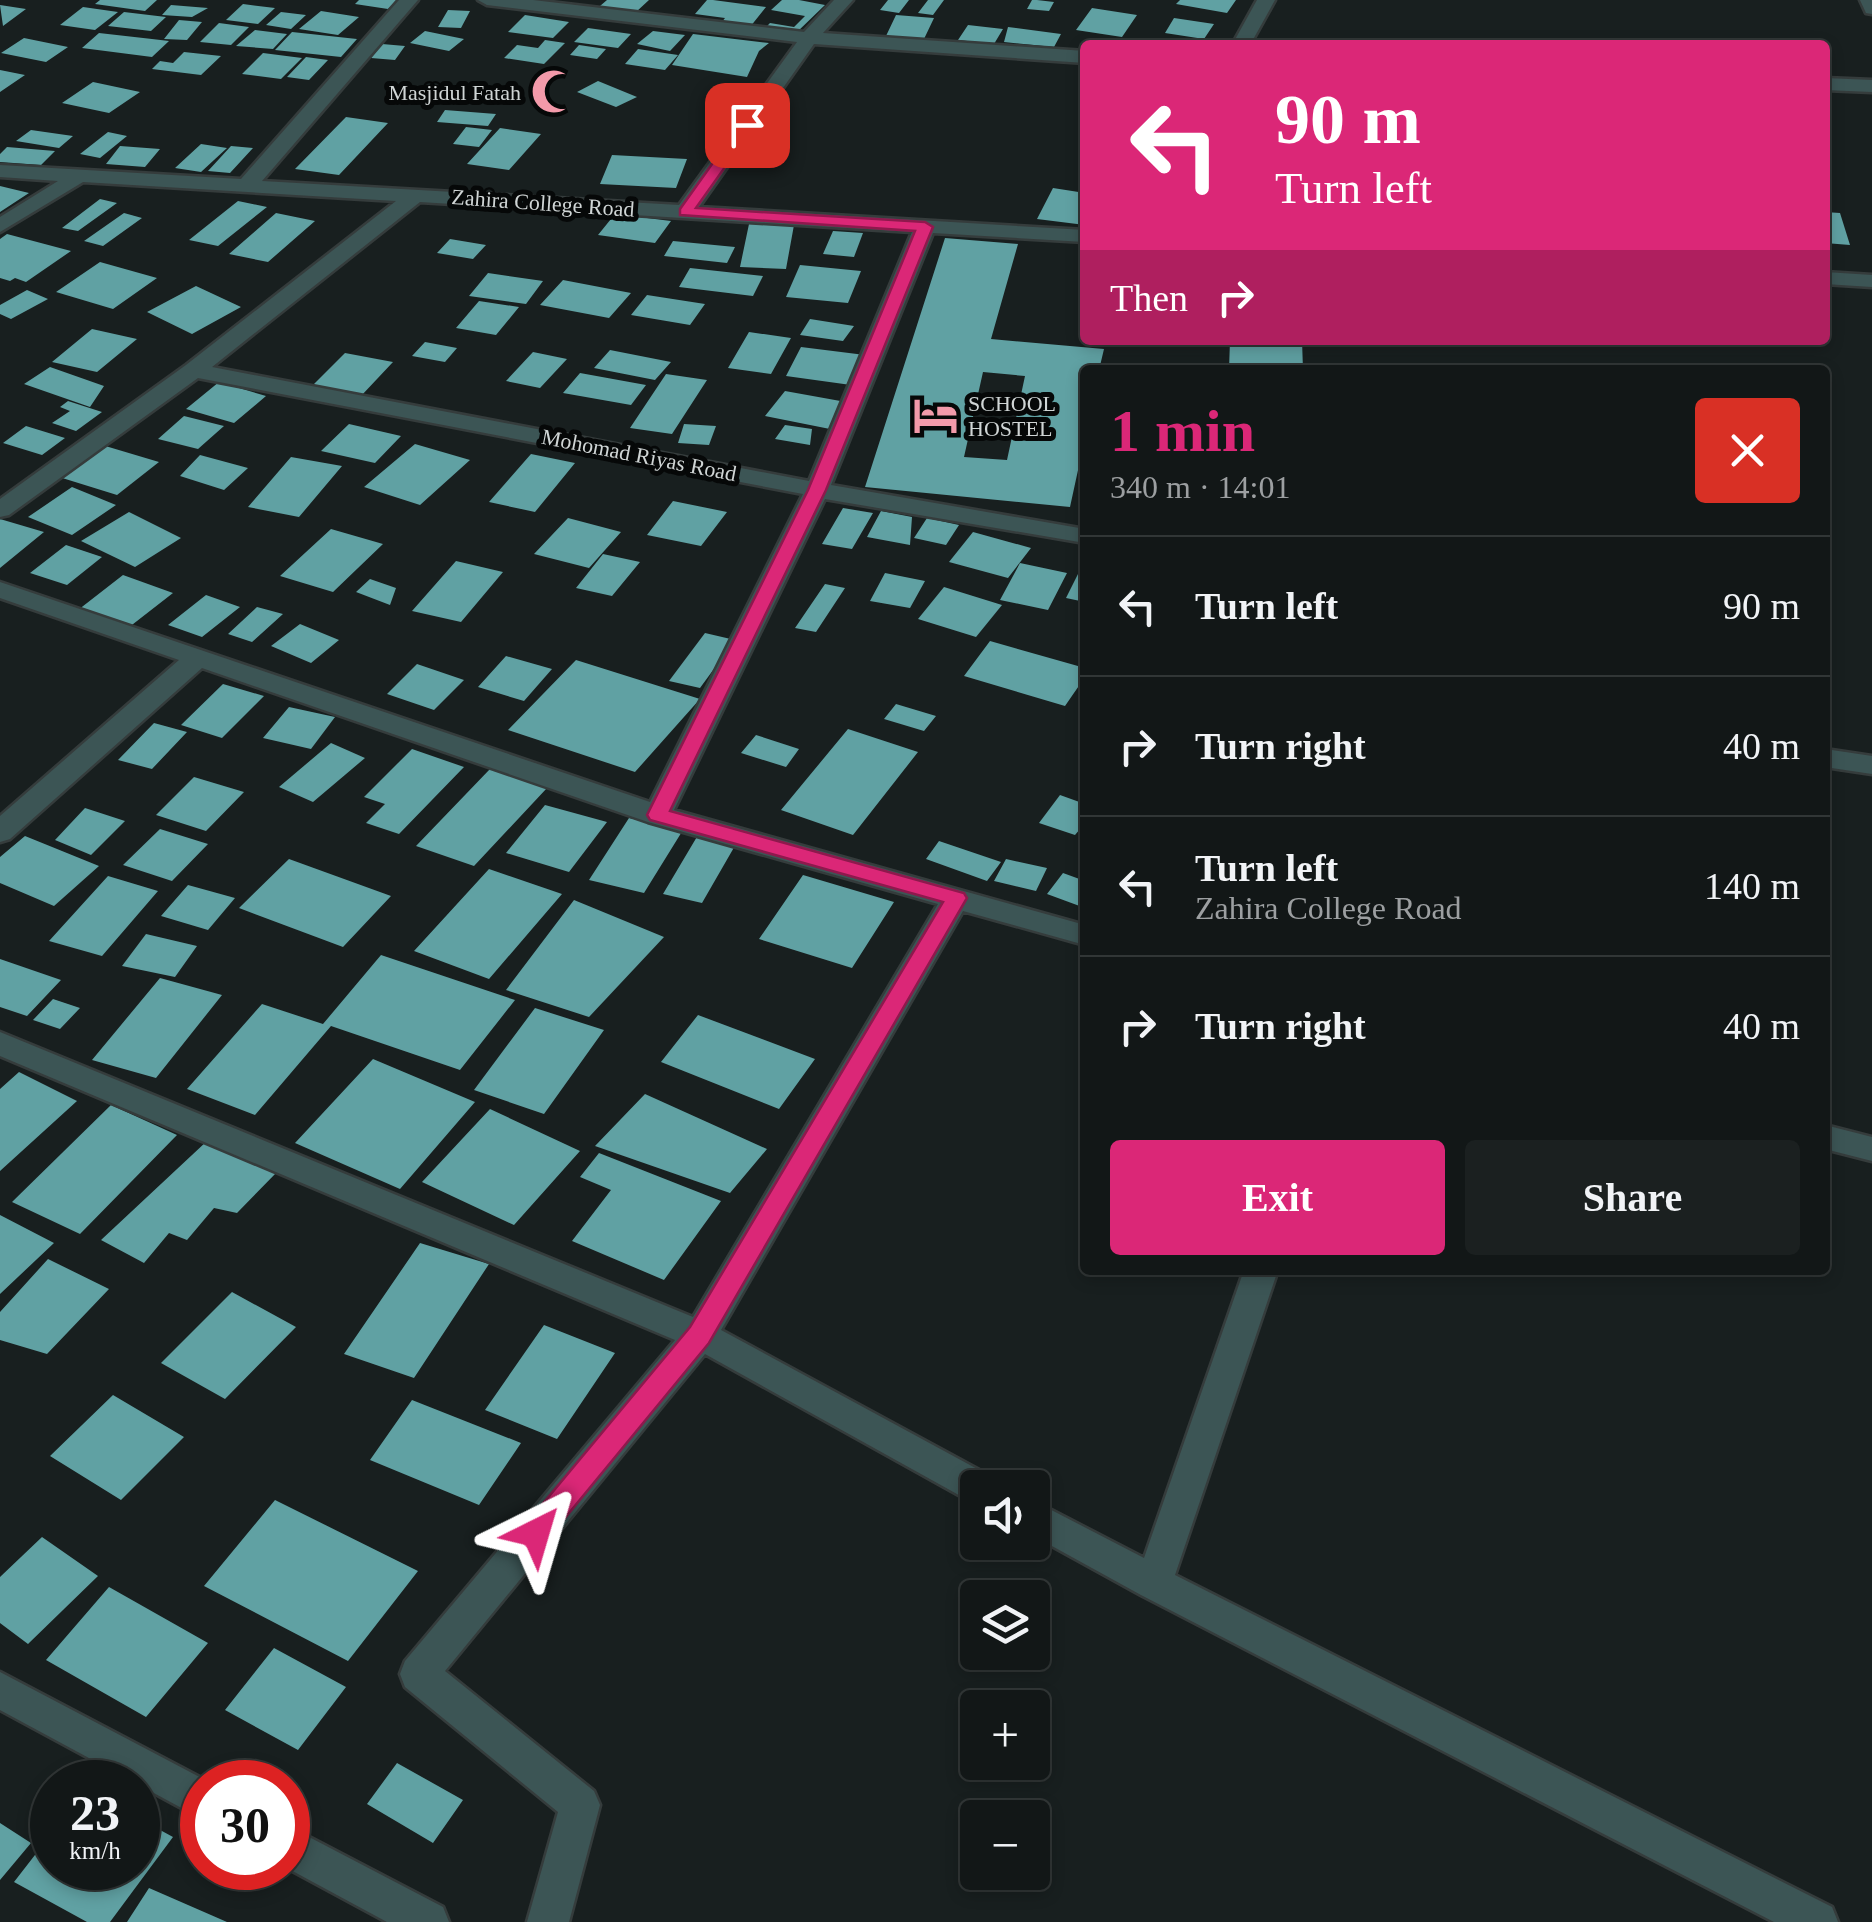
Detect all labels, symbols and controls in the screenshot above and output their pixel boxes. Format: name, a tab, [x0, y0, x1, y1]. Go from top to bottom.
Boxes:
mosque icon: Masjidul Fatah	[530, 68, 578, 116]
place label: Masjidul Fatah	[388, 80, 521, 105]
icon: left	[1110, 80, 1240, 210]
text: 90 m	[1275, 81, 1421, 158]
pin	[705, 83, 790, 168]
icon: arrive	[720, 98, 775, 153]
text: Turn left	[1275, 163, 1432, 213]
street label: Zahira College Road	[451, 184, 635, 222]
icon: right	[1208, 270, 1263, 325]
text: Then	[1110, 277, 1188, 319]
place label: SCHOOL HOSTEL	[968, 391, 1056, 441]
hotel icon: SCHOOL HOSTEL	[911, 392, 959, 440]
text: 1 min	[1110, 398, 1255, 464]
button: close	[1695, 398, 1800, 503]
street label: Mohomad Riyas Road	[539, 424, 739, 486]
text: 340 m · 14:01	[1110, 469, 1290, 505]
icon: left	[1110, 579, 1165, 634]
text: Turn left	[1195, 585, 1338, 627]
text: 90 m	[1723, 585, 1800, 627]
icon: right	[1110, 719, 1165, 774]
text: Turn right	[1195, 725, 1366, 767]
text: 40 m	[1723, 725, 1800, 767]
text: Turn left	[1195, 847, 1338, 889]
icon: left	[1110, 859, 1165, 914]
text: 140 m	[1704, 865, 1800, 907]
text: Zahira College Road	[1195, 890, 1462, 926]
icon: right	[1110, 999, 1165, 1054]
text: Turn right	[1195, 1005, 1366, 1047]
text: 40 m	[1723, 1005, 1800, 1047]
button: Exit	[1110, 1140, 1445, 1255]
button: Share	[1465, 1140, 1800, 1255]
map controls	[960, 1470, 1050, 1890]
button: sound	[960, 1470, 1050, 1560]
position arrow	[484, 1481, 588, 1585]
button: layers	[960, 1580, 1050, 1670]
button: +	[960, 1690, 1050, 1780]
speed limit sign: 30	[180, 1760, 310, 1890]
text: 23	[70, 1785, 120, 1841]
button: −	[960, 1800, 1050, 1890]
text: km/h	[69, 1837, 121, 1864]

